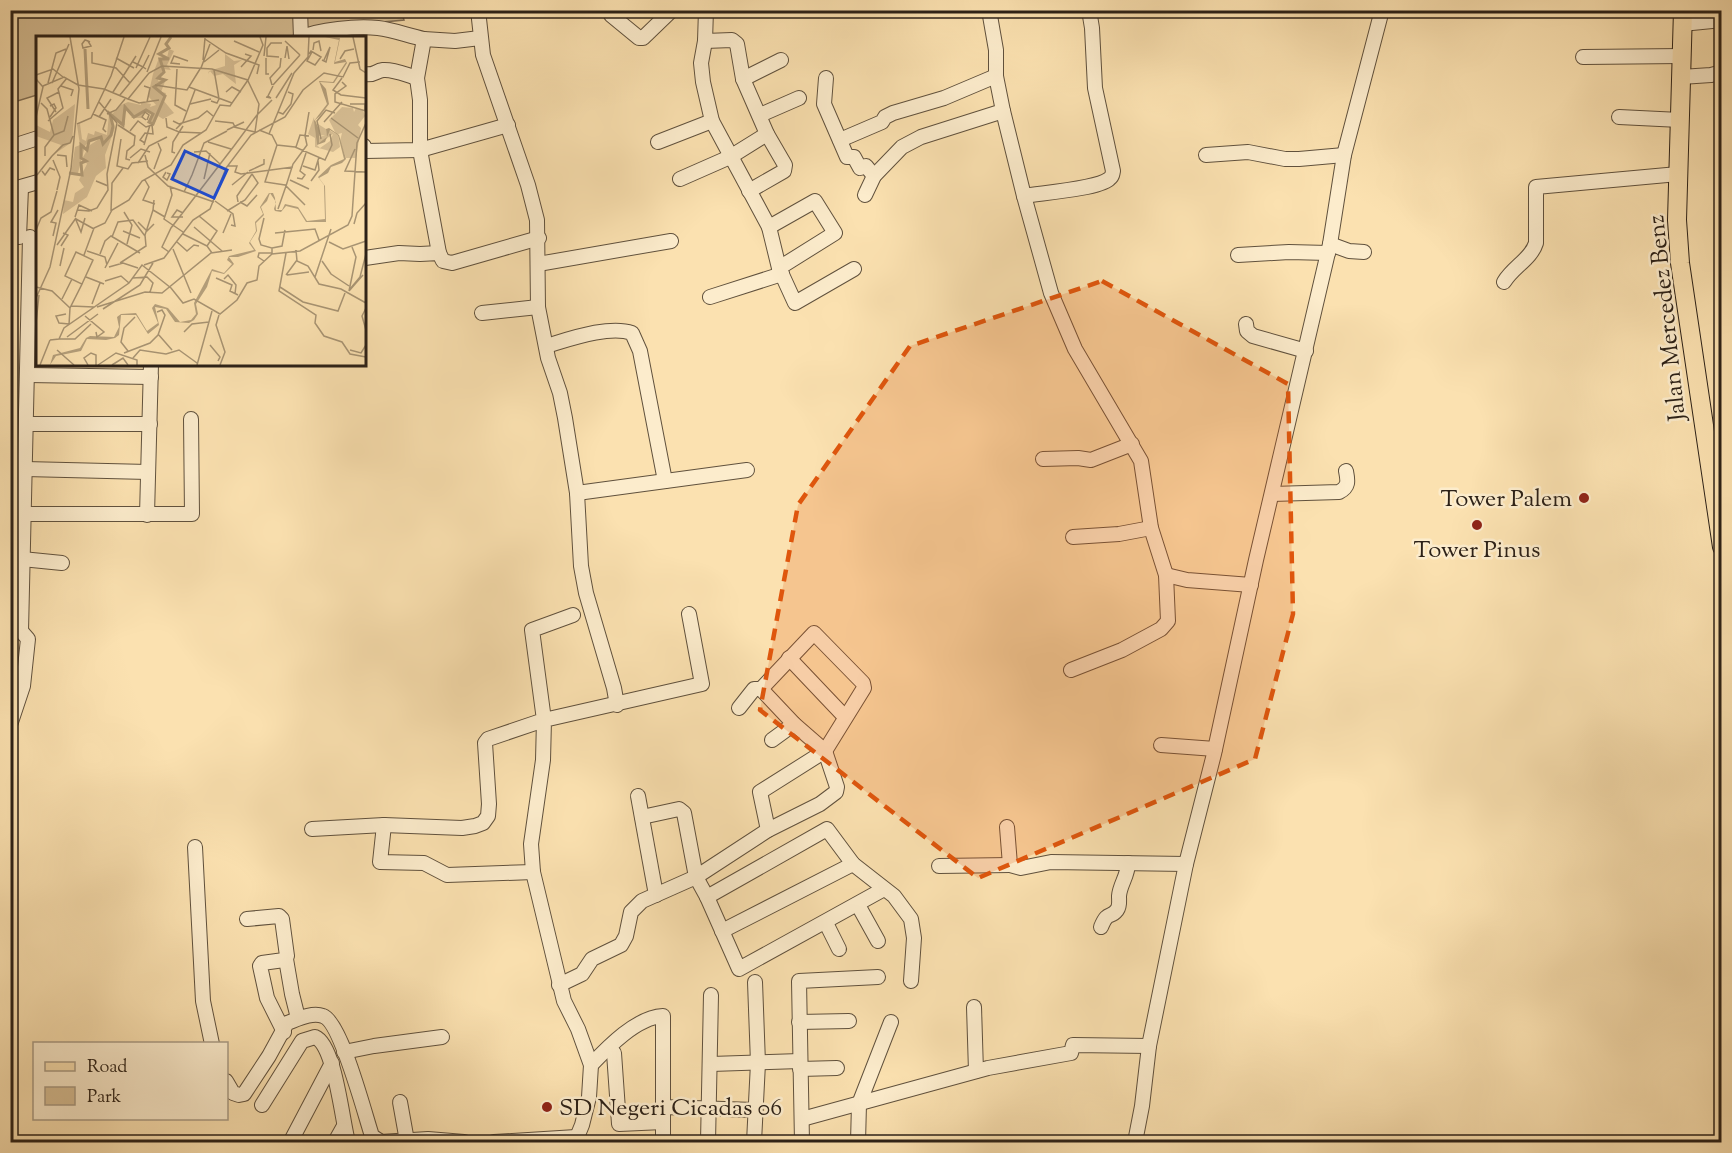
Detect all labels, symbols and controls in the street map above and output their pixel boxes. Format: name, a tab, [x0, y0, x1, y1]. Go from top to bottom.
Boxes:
inset map	[36, 36, 366, 366]
street label: Jalan Mercedez Benz	[1640, 213, 1696, 425]
place label: Tower Palem	[1441, 483, 1572, 517]
marker: Tower Palem	[1577, 491, 1591, 505]
marker: Tower Pinus	[1470, 518, 1484, 532]
place label: Tower Pinus	[1414, 534, 1540, 568]
legend	[33, 1042, 228, 1120]
text: Road	[87, 1055, 127, 1081]
text: Park	[87, 1085, 122, 1111]
place label: SD Negeri Cicadas 06	[559, 1092, 782, 1126]
marker: SD Negeri Cicadas 06	[540, 1100, 554, 1114]

